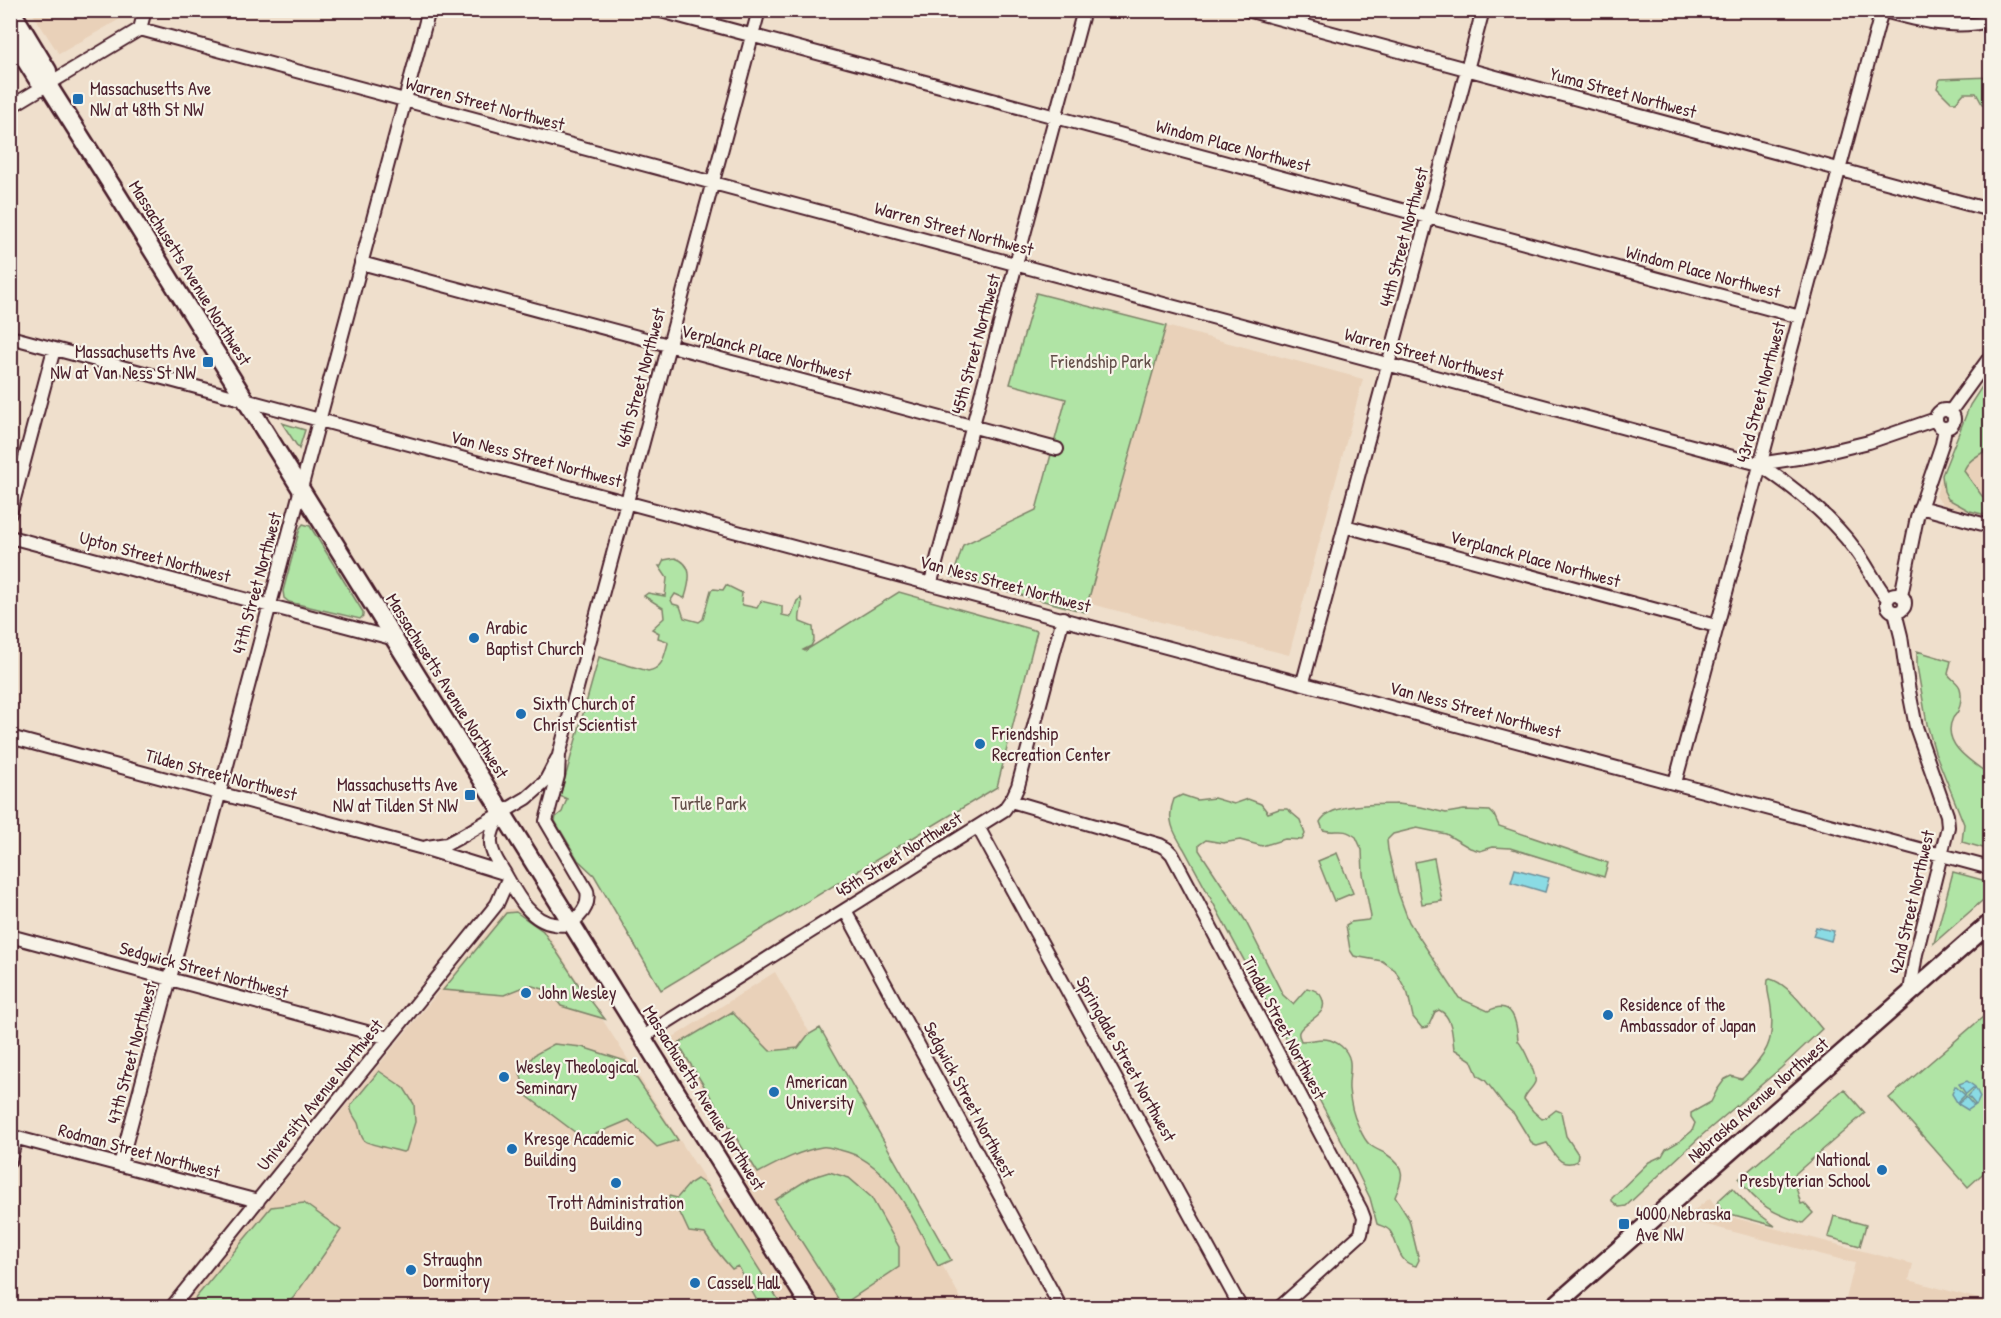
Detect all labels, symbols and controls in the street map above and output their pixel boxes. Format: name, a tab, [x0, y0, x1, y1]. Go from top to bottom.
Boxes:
street label: Yuma Street Northwest	[1547, 61, 1700, 124]
street label: Warren Street Northwest	[403, 70, 568, 137]
place label: Massachusetts Ave NW at 48th St NW	[90, 76, 211, 122]
marker: Massachusetts Ave NW at 48th St NW	[71, 92, 85, 106]
street label: Windom Place Northwest	[1153, 113, 1314, 178]
street label: 44th Street Northwest	[1373, 164, 1434, 309]
street label: Massachusetts Avenue Northwest	[123, 175, 258, 371]
street label: Warren Street Northwest	[872, 195, 1037, 262]
street label: Windom Place Northwest	[1623, 239, 1784, 304]
street label: 45th Street Northwest	[945, 270, 1006, 417]
street label: 46th Street Northwest	[610, 304, 671, 451]
street label: Verplanck Place Northwest	[678, 318, 855, 387]
street label: 43rd Street Northwest	[1730, 318, 1792, 465]
street label: Warren Street Northwest	[1342, 321, 1507, 388]
place label: Massachusetts Ave NW at Van Ness St NW	[50, 339, 196, 385]
park label: Friendship Park	[1050, 349, 1152, 374]
marker: Massachusetts Ave NW at Van Ness St NW	[201, 355, 215, 369]
street label: Van Ness Street Northwest	[448, 424, 625, 494]
street label: 47th Street Northwest	[226, 508, 288, 656]
street label: Upton Street Northwest	[77, 524, 234, 589]
street label: Verplanck Place Northwest	[1447, 524, 1624, 593]
street label: Van Ness Street Northwest	[917, 549, 1094, 619]
street label: Massachusetts Avenue Northwest	[380, 588, 515, 784]
place label: Arabic Baptist Church	[486, 615, 584, 661]
marker: Arabic Baptist Church	[467, 631, 481, 645]
street label: Van Ness Street Northwest	[1387, 675, 1564, 745]
place label: Sixth Church of Christ Scientist	[533, 691, 637, 737]
marker: Sixth Church of Christ Scientist	[514, 707, 528, 721]
place label: Friendship Recreation Center	[991, 721, 1111, 767]
marker: Friendship Recreation Center	[973, 737, 987, 751]
street label: Tilden Street Northwest	[143, 742, 300, 807]
place label: Massachusetts Ave NW at Tilden St NW	[333, 772, 458, 818]
marker: Massachusetts Ave NW at Tilden St NW	[463, 788, 477, 802]
park label: Turtle Park	[672, 791, 747, 816]
street label: 45th Street Northwest	[831, 805, 967, 903]
street label: 42nd Street Northwest	[1883, 827, 1940, 976]
street label: Sedgwick Street Northwest	[117, 935, 292, 1004]
street label: Tindall Street Northwest	[1236, 952, 1333, 1104]
street label: Springdale Street Northwest	[1071, 972, 1183, 1147]
street label: 47th Street Northwest	[101, 978, 163, 1126]
place label: John Wesley	[538, 980, 617, 1005]
marker: John Wesley	[519, 986, 533, 1000]
place label: Residence of the Ambassador of Japan	[1620, 992, 1756, 1038]
street label: Massachusetts Avenue Northwest	[637, 1000, 772, 1196]
marker: Residence of the Ambassador of Japan	[1601, 1008, 1615, 1022]
street label: University Avenue Northwest	[251, 1013, 389, 1176]
street label: Sedgwick Street Northwest	[918, 1017, 1022, 1183]
street label: Nebraska Avenue Northwest	[1682, 1031, 1834, 1168]
place label: Wesley Theological Seminary	[516, 1054, 638, 1100]
place label: American University	[786, 1069, 855, 1115]
marker: Wesley Theological Seminary	[497, 1070, 511, 1084]
marker: American University	[767, 1085, 781, 1099]
street label: Rodman Street Northwest	[56, 1117, 223, 1184]
place label: Kresge Academic Building	[524, 1126, 634, 1172]
marker: Kresge Academic Building	[505, 1142, 519, 1156]
place label: National Presbyterian School	[1740, 1147, 1870, 1193]
marker: National Presbyterian School	[1875, 1163, 1889, 1177]
marker: Trott Administration Building	[609, 1176, 623, 1190]
place label: Trott Administration Building	[548, 1190, 684, 1236]
place label: 4000 Nebraska Ave NW	[1636, 1201, 1731, 1247]
marker: 4000 Nebraska Ave NW	[1617, 1217, 1631, 1231]
place label: Straughn Dormitory	[423, 1247, 490, 1293]
marker: Straughn Dormitory	[404, 1263, 418, 1277]
place label: Cassell Hall	[707, 1270, 780, 1295]
marker: Cassell Hall	[688, 1276, 702, 1290]

